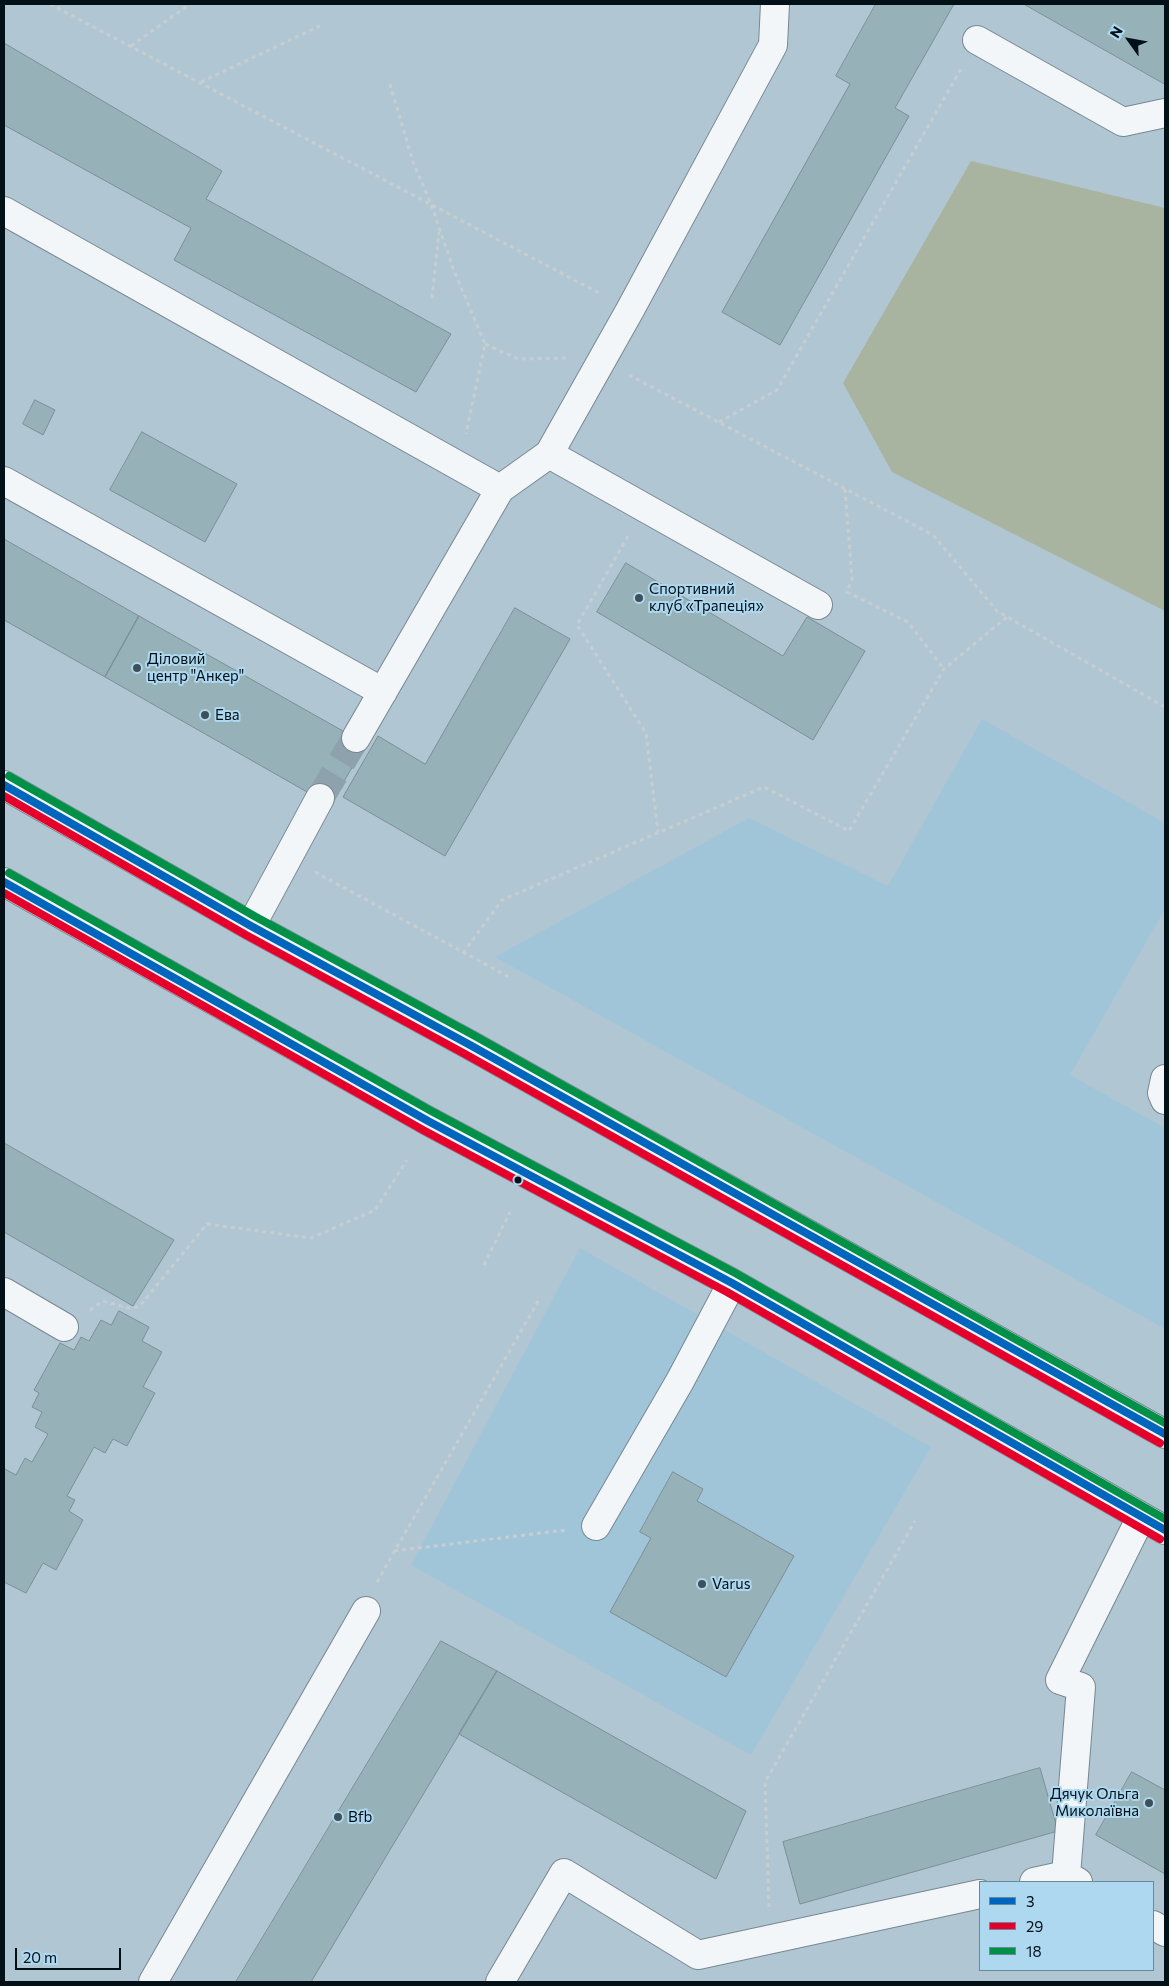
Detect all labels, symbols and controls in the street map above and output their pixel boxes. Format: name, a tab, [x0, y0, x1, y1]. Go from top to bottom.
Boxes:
north arrow	[1104, 15, 1154, 65]
text: N	[1106, 23, 1126, 41]
place label: Спортивний клуб «Трапеція»	[649, 580, 764, 615]
marker: Спортивний клуб «Трапеція»	[633, 592, 645, 604]
place label: Діловий центр "Анкер"	[147, 650, 244, 685]
marker: Діловий центр "Анкер"	[131, 662, 143, 674]
place label: Ева	[215, 706, 240, 724]
marker: Ева	[199, 709, 211, 721]
unlabelled marker	[513, 1175, 523, 1185]
place label: Varus	[712, 1575, 751, 1593]
marker: Varus	[696, 1578, 708, 1590]
place label: Дячук Ольга Миколаївна	[1050, 1785, 1139, 1820]
marker: Дячук Ольга Миколаївна	[1143, 1797, 1155, 1809]
place label: Bfb	[348, 1808, 372, 1826]
marker: Bfb	[332, 1811, 344, 1823]
legend	[979, 1881, 1154, 1971]
text: 3	[1026, 1892, 1035, 1910]
text: 29	[1026, 1917, 1043, 1935]
scale bar	[18, 1938, 124, 1970]
text: 18	[1026, 1942, 1042, 1960]
text: 20 m	[23, 1948, 57, 1966]

